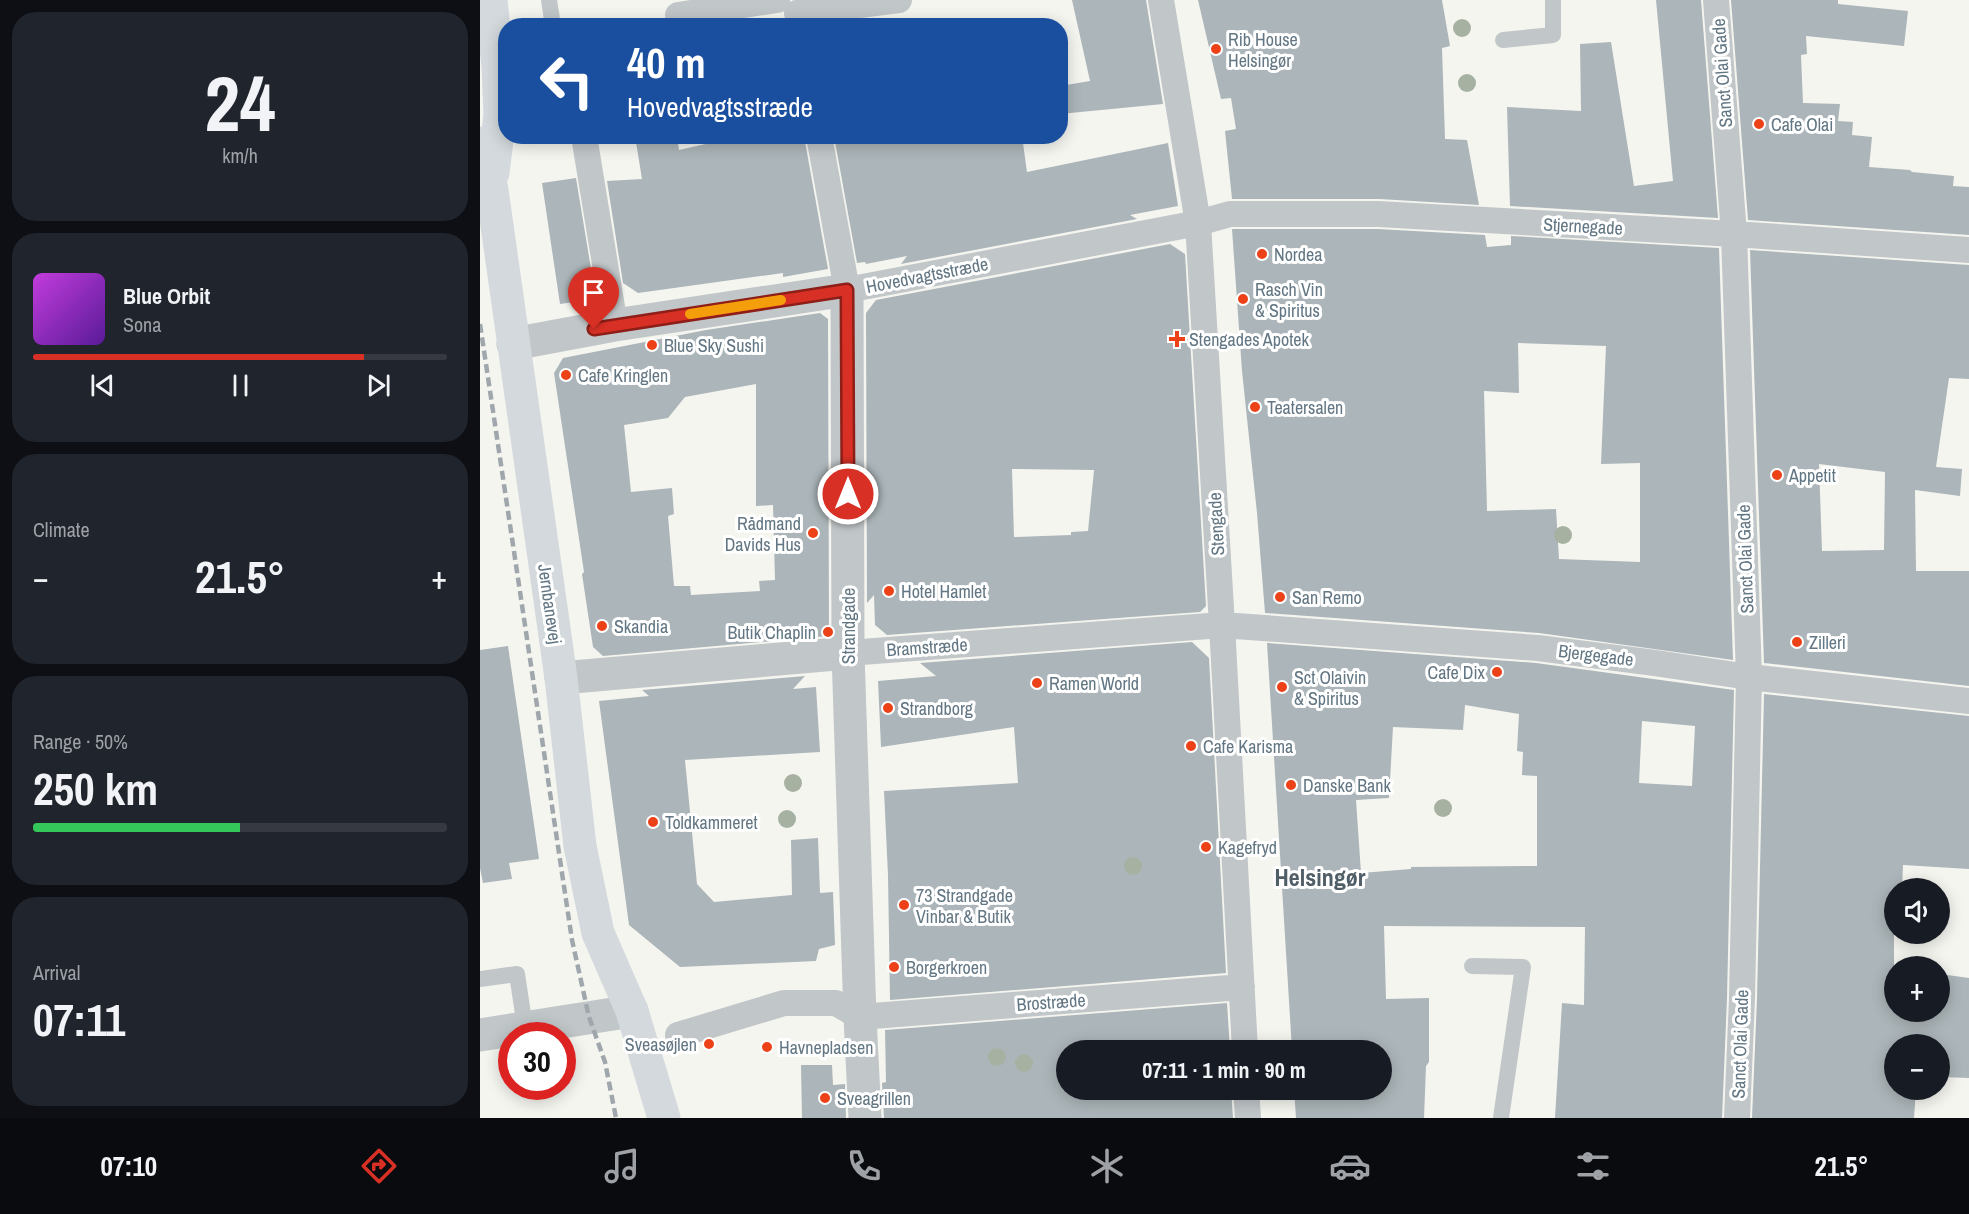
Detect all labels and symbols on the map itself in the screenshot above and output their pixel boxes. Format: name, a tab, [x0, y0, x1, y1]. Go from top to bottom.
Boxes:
street label: Sanct Olai Gade	[1706, 18, 1738, 128]
place label: Rib House Helsingør	[1228, 27, 1298, 73]
marker: Rib House Helsingør	[1209, 42, 1223, 56]
place label: Cafe Olai	[1771, 112, 1833, 137]
marker: Cafe Olai	[1752, 117, 1766, 131]
street label: Stjernegade	[1543, 211, 1623, 241]
place label: Nordea	[1274, 242, 1322, 267]
marker: Nordea	[1255, 247, 1269, 261]
street label: Hovedvagtsstræde	[864, 251, 990, 299]
pin	[568, 267, 619, 329]
place label: Rasch Vin & Spiritus	[1255, 277, 1323, 323]
marker: Rasch Vin & Spiritus	[1236, 292, 1250, 306]
place label: Stengades Apotek	[1189, 327, 1309, 352]
marker: Stengades Apotek	[1170, 332, 1184, 346]
place label: Blue Sky Sushi	[664, 333, 764, 358]
marker: Blue Sky Sushi	[645, 338, 659, 352]
place label: Cafe Kringlen	[578, 363, 668, 388]
marker: Cafe Kringlen	[559, 368, 573, 382]
place label: Teatersalen	[1267, 395, 1343, 420]
marker: Teatersalen	[1248, 400, 1262, 414]
position arrow	[816, 462, 880, 526]
place label: Appetit	[1788, 463, 1836, 488]
marker: Appetit	[1770, 468, 1784, 482]
street label: Stengade	[1202, 492, 1230, 556]
street label: Sanct Olai Gade	[1731, 504, 1759, 614]
place label: Rådmand Davids Hus	[725, 511, 801, 557]
marker: Rådmand Davids Hus	[806, 526, 820, 540]
street label: Jernbanevej	[532, 562, 568, 646]
place label: Hotel Hamlet	[901, 579, 986, 604]
marker: Hotel Hamlet	[882, 584, 896, 598]
place label: San Remo	[1292, 585, 1362, 610]
street label: Strandgade	[836, 588, 861, 664]
marker: San Remo	[1273, 590, 1287, 604]
place label: Skandia	[614, 614, 668, 639]
marker: Skandia	[595, 619, 609, 633]
place label: Butik Chaplin	[727, 620, 816, 645]
marker: Butik Chaplin	[821, 625, 835, 639]
place label: Zilleri	[1809, 630, 1846, 655]
street label: Bramstræde	[886, 632, 968, 662]
marker: Zilleri	[1790, 635, 1804, 649]
street label: Bjergegade	[1557, 638, 1635, 672]
place label: Cafe Dix	[1428, 660, 1486, 685]
place label: Sct Olaivin & Spiritus	[1294, 665, 1366, 711]
marker: Cafe Dix	[1490, 665, 1504, 679]
place label: Ramen World	[1049, 671, 1139, 696]
marker: Ramen World	[1030, 676, 1044, 690]
marker: Sct Olaivin & Spiritus	[1275, 680, 1289, 694]
place label: Strandborg	[900, 696, 974, 721]
marker: Strandborg	[881, 701, 895, 715]
place label: Cafe Karisma	[1203, 734, 1293, 759]
marker: Cafe Karisma	[1184, 739, 1198, 753]
place label: Danske Bank	[1303, 773, 1391, 798]
marker: Danske Bank	[1284, 778, 1298, 792]
place label: Toldkammeret	[665, 810, 758, 835]
marker: Toldkammeret	[646, 815, 660, 829]
place label: Kagefryd	[1218, 835, 1277, 860]
marker: Kagefryd	[1199, 840, 1213, 854]
district label: Helsingør	[1275, 861, 1366, 893]
place label: 73 Strandgade Vinbar & Butik	[916, 883, 1013, 929]
marker: 73 Strandgade Vinbar & Butik	[897, 898, 911, 912]
place label: Borgerkroen	[906, 955, 987, 980]
marker: Borgerkroen	[887, 960, 901, 974]
street label: Brostræde	[1016, 987, 1086, 1017]
street label: Sanct Olai Gade	[1726, 989, 1754, 1099]
speed limit sign: 30	[498, 1022, 576, 1100]
place label: Sveasøjlen	[625, 1032, 697, 1057]
place label: Havnepladsen	[779, 1035, 873, 1060]
marker: Sveasøjlen	[702, 1037, 716, 1051]
marker: Havnepladsen	[760, 1040, 774, 1054]
place label: Sveagrillen	[837, 1086, 911, 1111]
marker: Sveagrillen	[818, 1091, 832, 1105]

